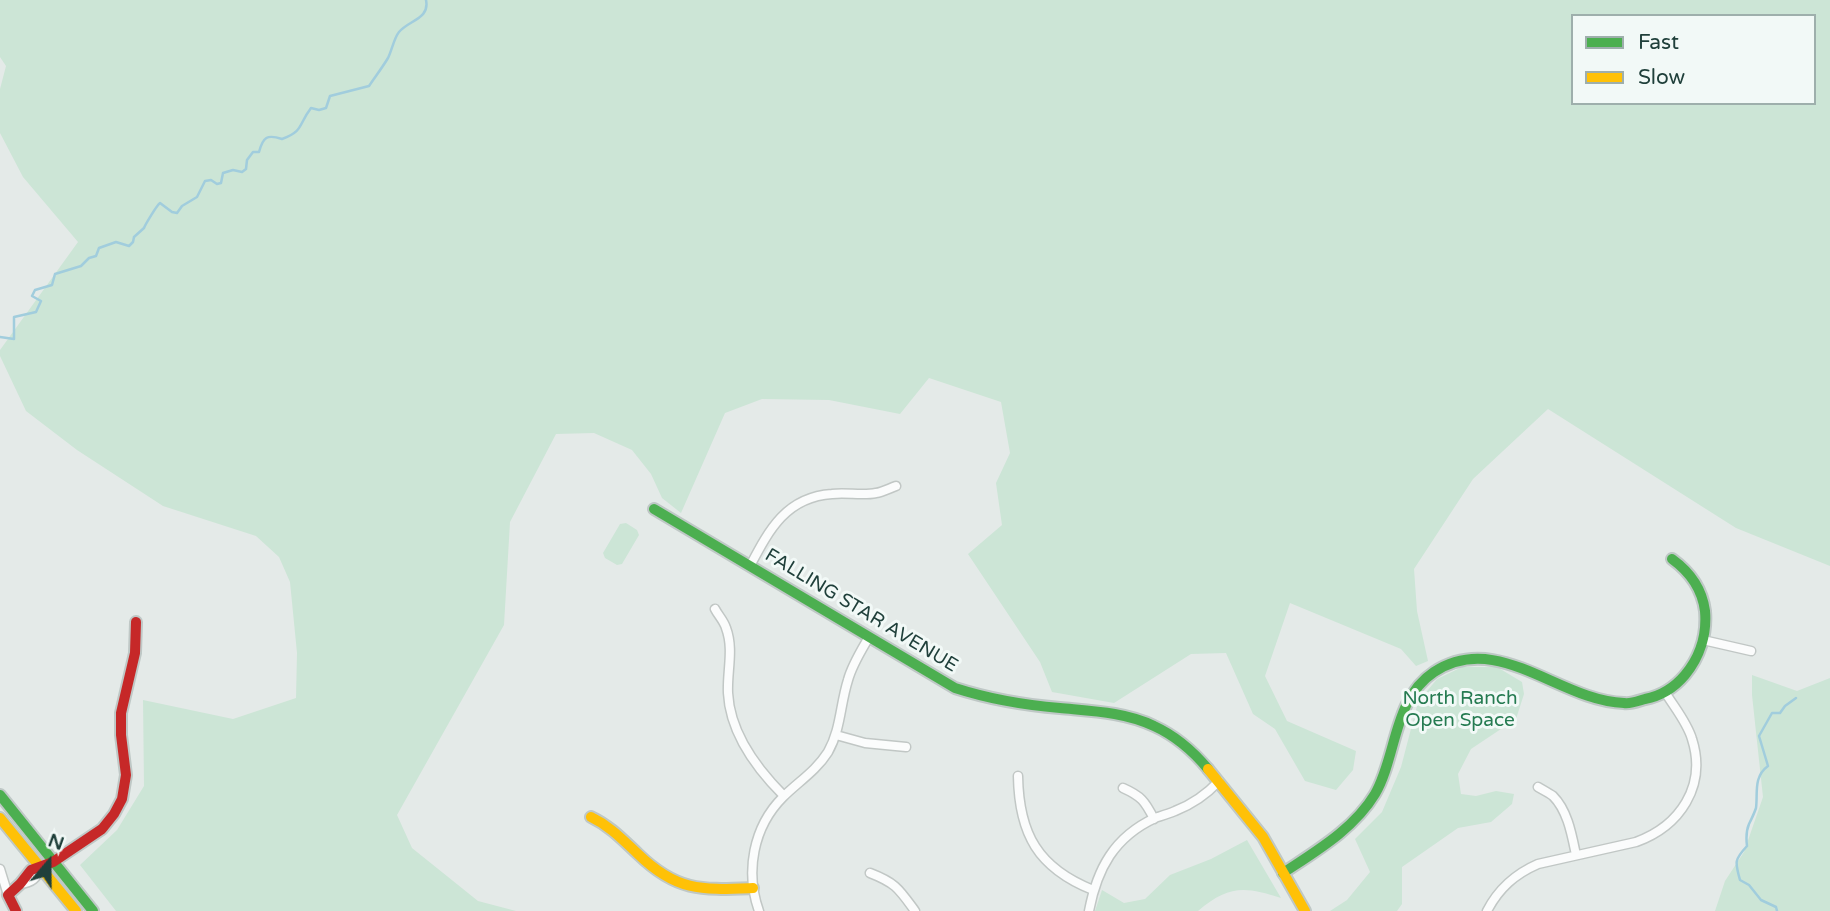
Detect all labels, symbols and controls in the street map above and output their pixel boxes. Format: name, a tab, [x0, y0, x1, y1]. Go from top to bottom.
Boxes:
legend	[1571, 14, 1816, 105]
text: Fast	[1638, 30, 1679, 55]
text: Slow	[1638, 65, 1685, 90]
street label: FALLING STAR AVENUE	[760, 544, 962, 678]
park label: North Ranch Open Space	[1402, 688, 1518, 732]
north arrow	[14, 827, 84, 897]
text: N	[45, 829, 67, 855]

